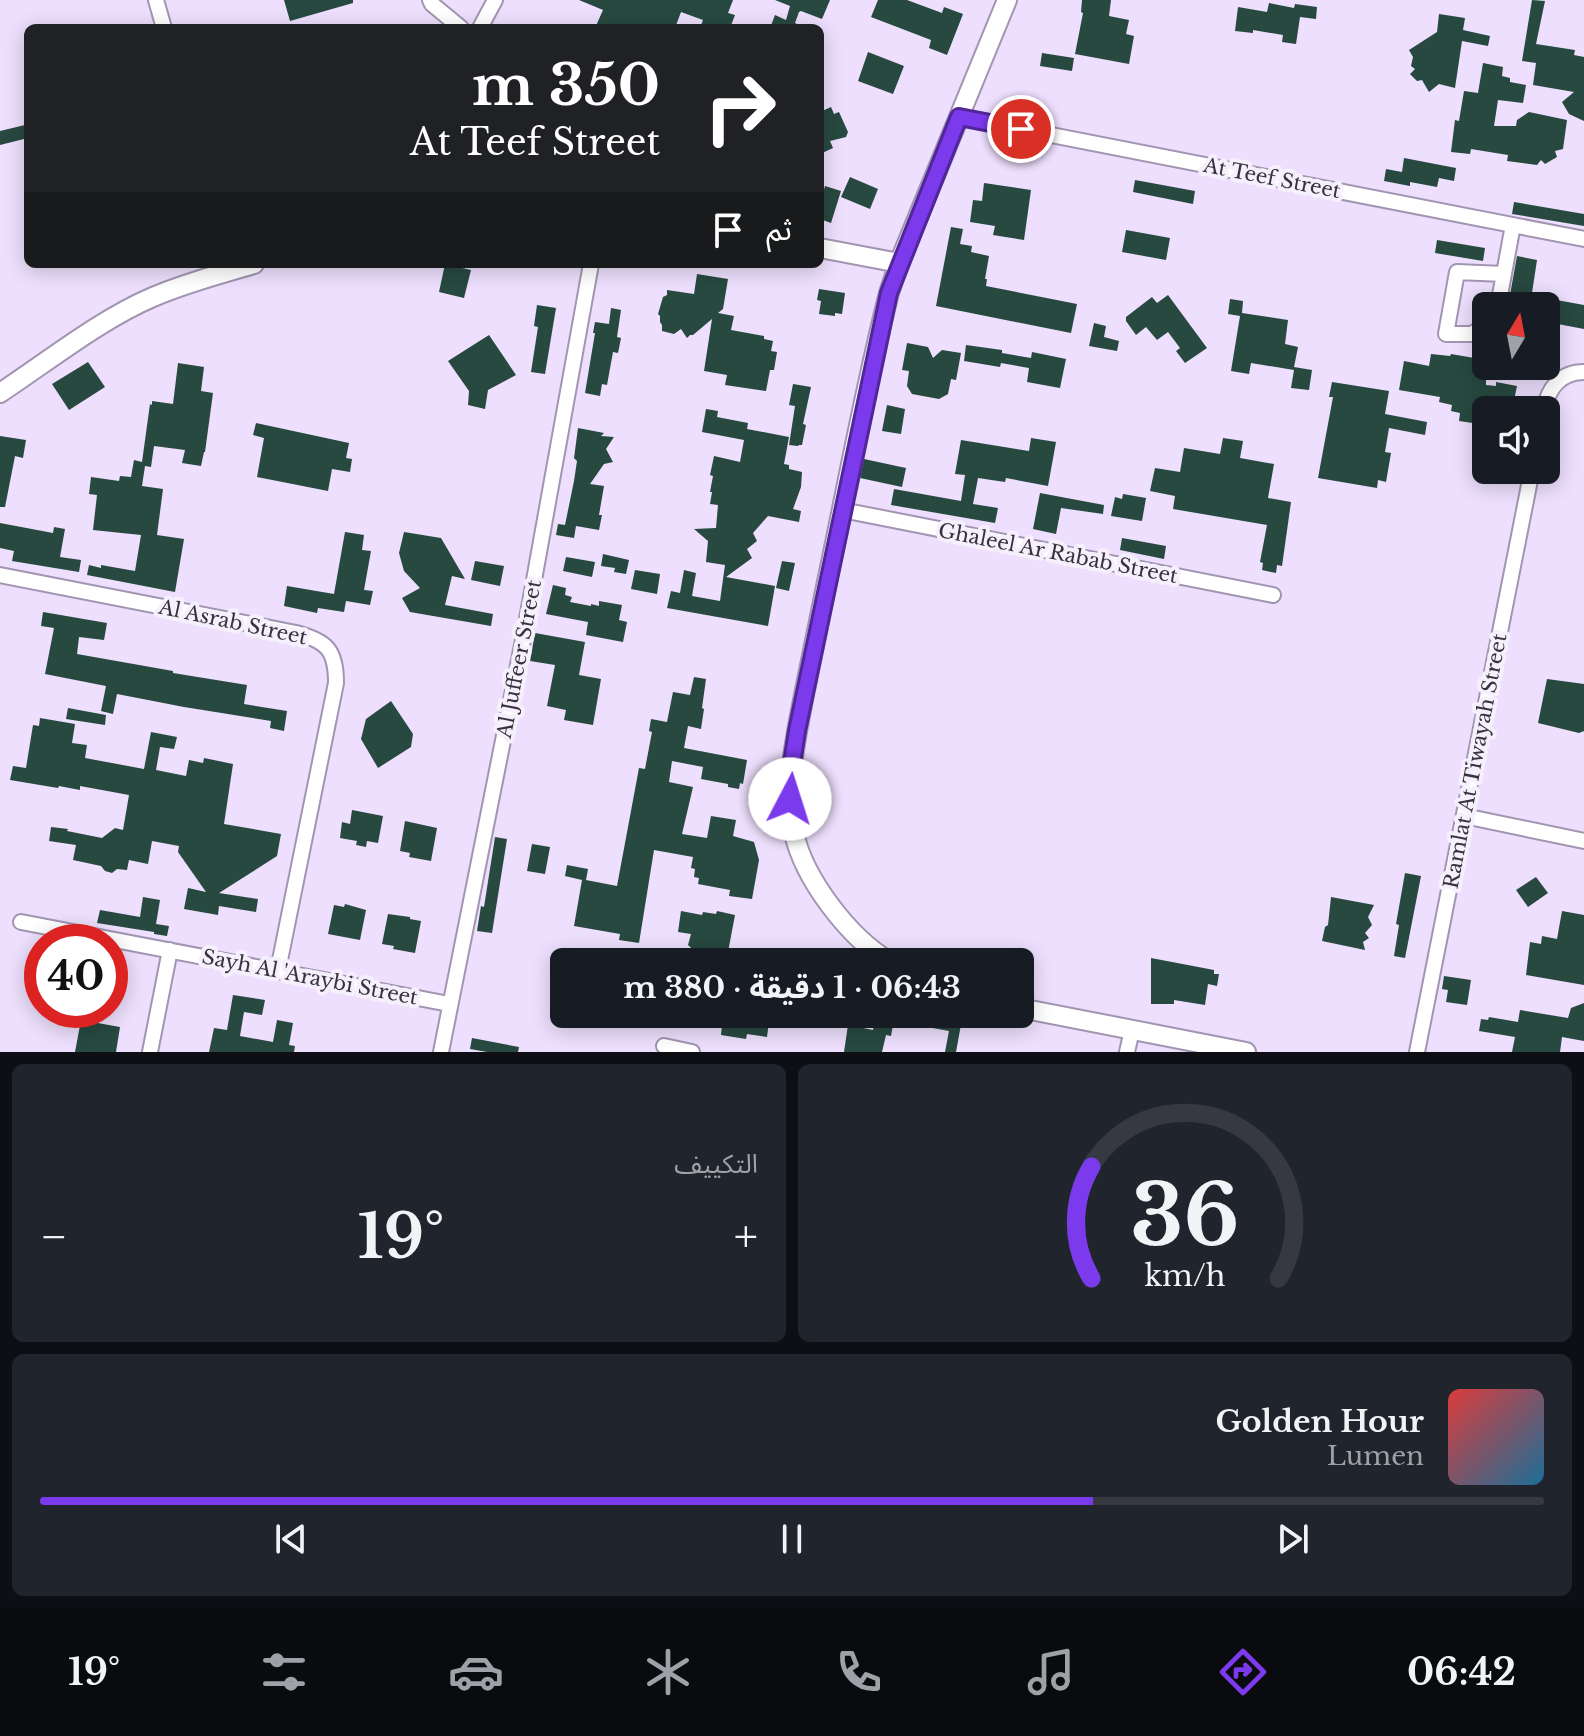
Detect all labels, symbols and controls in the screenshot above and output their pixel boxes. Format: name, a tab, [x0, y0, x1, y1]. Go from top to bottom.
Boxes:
text: 350 m	[472, 51, 660, 120]
icon: right	[688, 56, 792, 160]
pin	[987, 95, 1055, 163]
icon: arrive	[999, 107, 1043, 151]
text: At Teef Street	[410, 120, 660, 165]
street label: At Teef Street	[1201, 153, 1343, 203]
icon: arrive	[706, 208, 750, 252]
text: ثم	[766, 211, 792, 248]
north arrow	[1472, 292, 1560, 380]
map controls	[1472, 292, 1560, 484]
button: sound	[1472, 396, 1560, 484]
street label: Ghaleel Ar Rabab Street	[936, 518, 1180, 588]
street label: Al Juffeer Street	[492, 577, 546, 741]
street label: Al Asrab Street	[156, 594, 310, 650]
street label: Ramlat At Tiwayah Street	[1438, 631, 1512, 891]
position arrow	[748, 757, 832, 841]
speed limit sign: 40	[24, 924, 128, 1028]
street label: Sayh Al 'Araybi Street	[200, 944, 420, 1010]
text: 06:43 · 1 دقيقة · 380 m	[623, 969, 961, 1006]
text: التكييف	[674, 1148, 758, 1180]
text: 36	[1130, 1164, 1240, 1267]
text: 19°	[358, 1200, 444, 1274]
text: −	[40, 1209, 68, 1264]
text: +	[734, 1209, 758, 1264]
text: km/h	[1144, 1258, 1226, 1294]
text: Golden Hour	[1215, 1403, 1424, 1440]
text: Lumen	[1327, 1440, 1424, 1472]
icon: previous	[269, 1517, 313, 1561]
icon: pause	[770, 1517, 814, 1561]
icon: next	[1271, 1517, 1315, 1561]
icon: filters	[256, 1644, 312, 1700]
icon: car	[448, 1644, 504, 1700]
icon: climate	[640, 1644, 696, 1700]
icon: phone	[831, 1644, 887, 1700]
icon: music	[1023, 1644, 1079, 1700]
icon: directions	[1215, 1644, 1271, 1700]
text: 19°	[68, 1650, 120, 1695]
text: 06:42	[1407, 1650, 1516, 1695]

